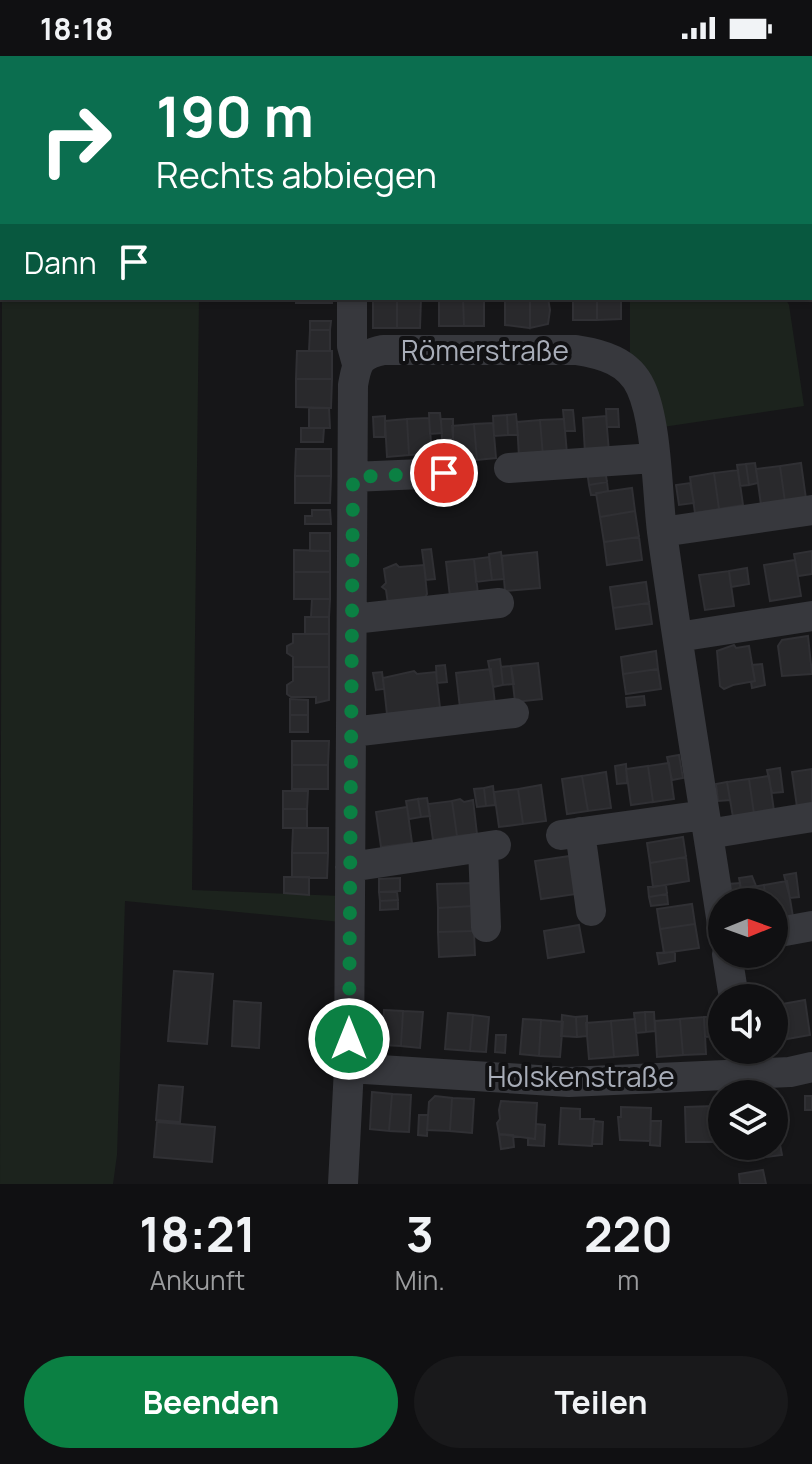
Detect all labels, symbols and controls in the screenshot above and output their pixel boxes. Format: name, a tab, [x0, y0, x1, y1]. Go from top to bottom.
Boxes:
text: 18:18	[40, 8, 113, 49]
text: 190 m	[156, 77, 314, 154]
icon: right	[24, 88, 128, 192]
text: Rechts abbiegen	[156, 150, 437, 199]
icon: arrive	[112, 240, 156, 284]
text: Dann	[24, 242, 96, 283]
street label: Römerstraße	[401, 331, 569, 369]
pin	[410, 439, 478, 507]
icon: arrive	[422, 451, 466, 495]
north arrow	[708, 888, 788, 968]
map controls	[708, 888, 788, 1160]
button: sound	[708, 984, 788, 1064]
position arrow	[307, 997, 391, 1081]
street label: Holskenstraße	[487, 1057, 675, 1095]
button: layers	[708, 1080, 788, 1160]
text: 18:21	[139, 1201, 256, 1266]
text: 3	[406, 1201, 434, 1266]
text: 220	[584, 1201, 673, 1266]
text: Ankunft	[150, 1262, 245, 1298]
text: Min.	[395, 1262, 445, 1298]
text: m	[617, 1262, 639, 1298]
button: Beenden	[24, 1356, 398, 1448]
button: Teilen	[414, 1356, 788, 1448]

